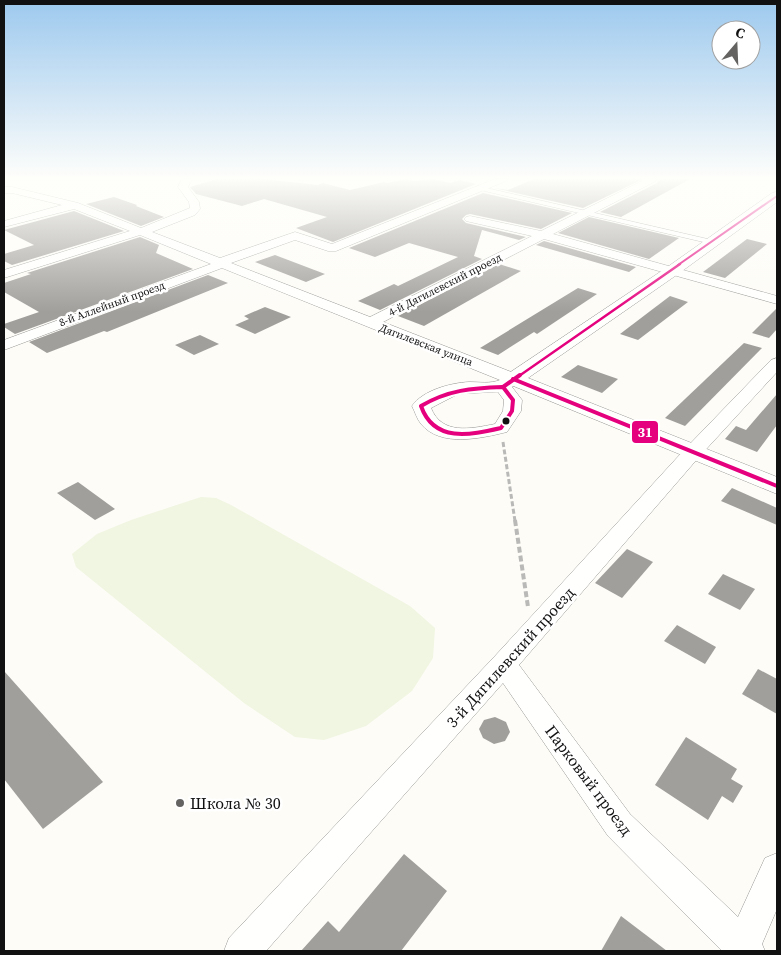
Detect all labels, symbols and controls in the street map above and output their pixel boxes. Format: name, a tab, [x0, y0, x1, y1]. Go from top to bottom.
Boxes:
north arrow	[711, 20, 761, 70]
text: С	[733, 22, 748, 44]
street label: 4-й Дягилевский проезд	[386, 250, 504, 320]
street label: 8-й Аллейный проезд	[57, 278, 167, 330]
street label: Дягилевская улица	[377, 320, 475, 370]
unlabelled marker	[501, 416, 511, 426]
line badge: 31	[631, 420, 659, 444]
text: 31	[637, 422, 653, 442]
street label: 3-й Дягилевский проезд	[441, 582, 579, 732]
street label: Парковый проезд	[540, 720, 638, 840]
place label: Школа № 30	[190, 792, 281, 814]
marker: Школа № 30	[174, 797, 186, 809]

